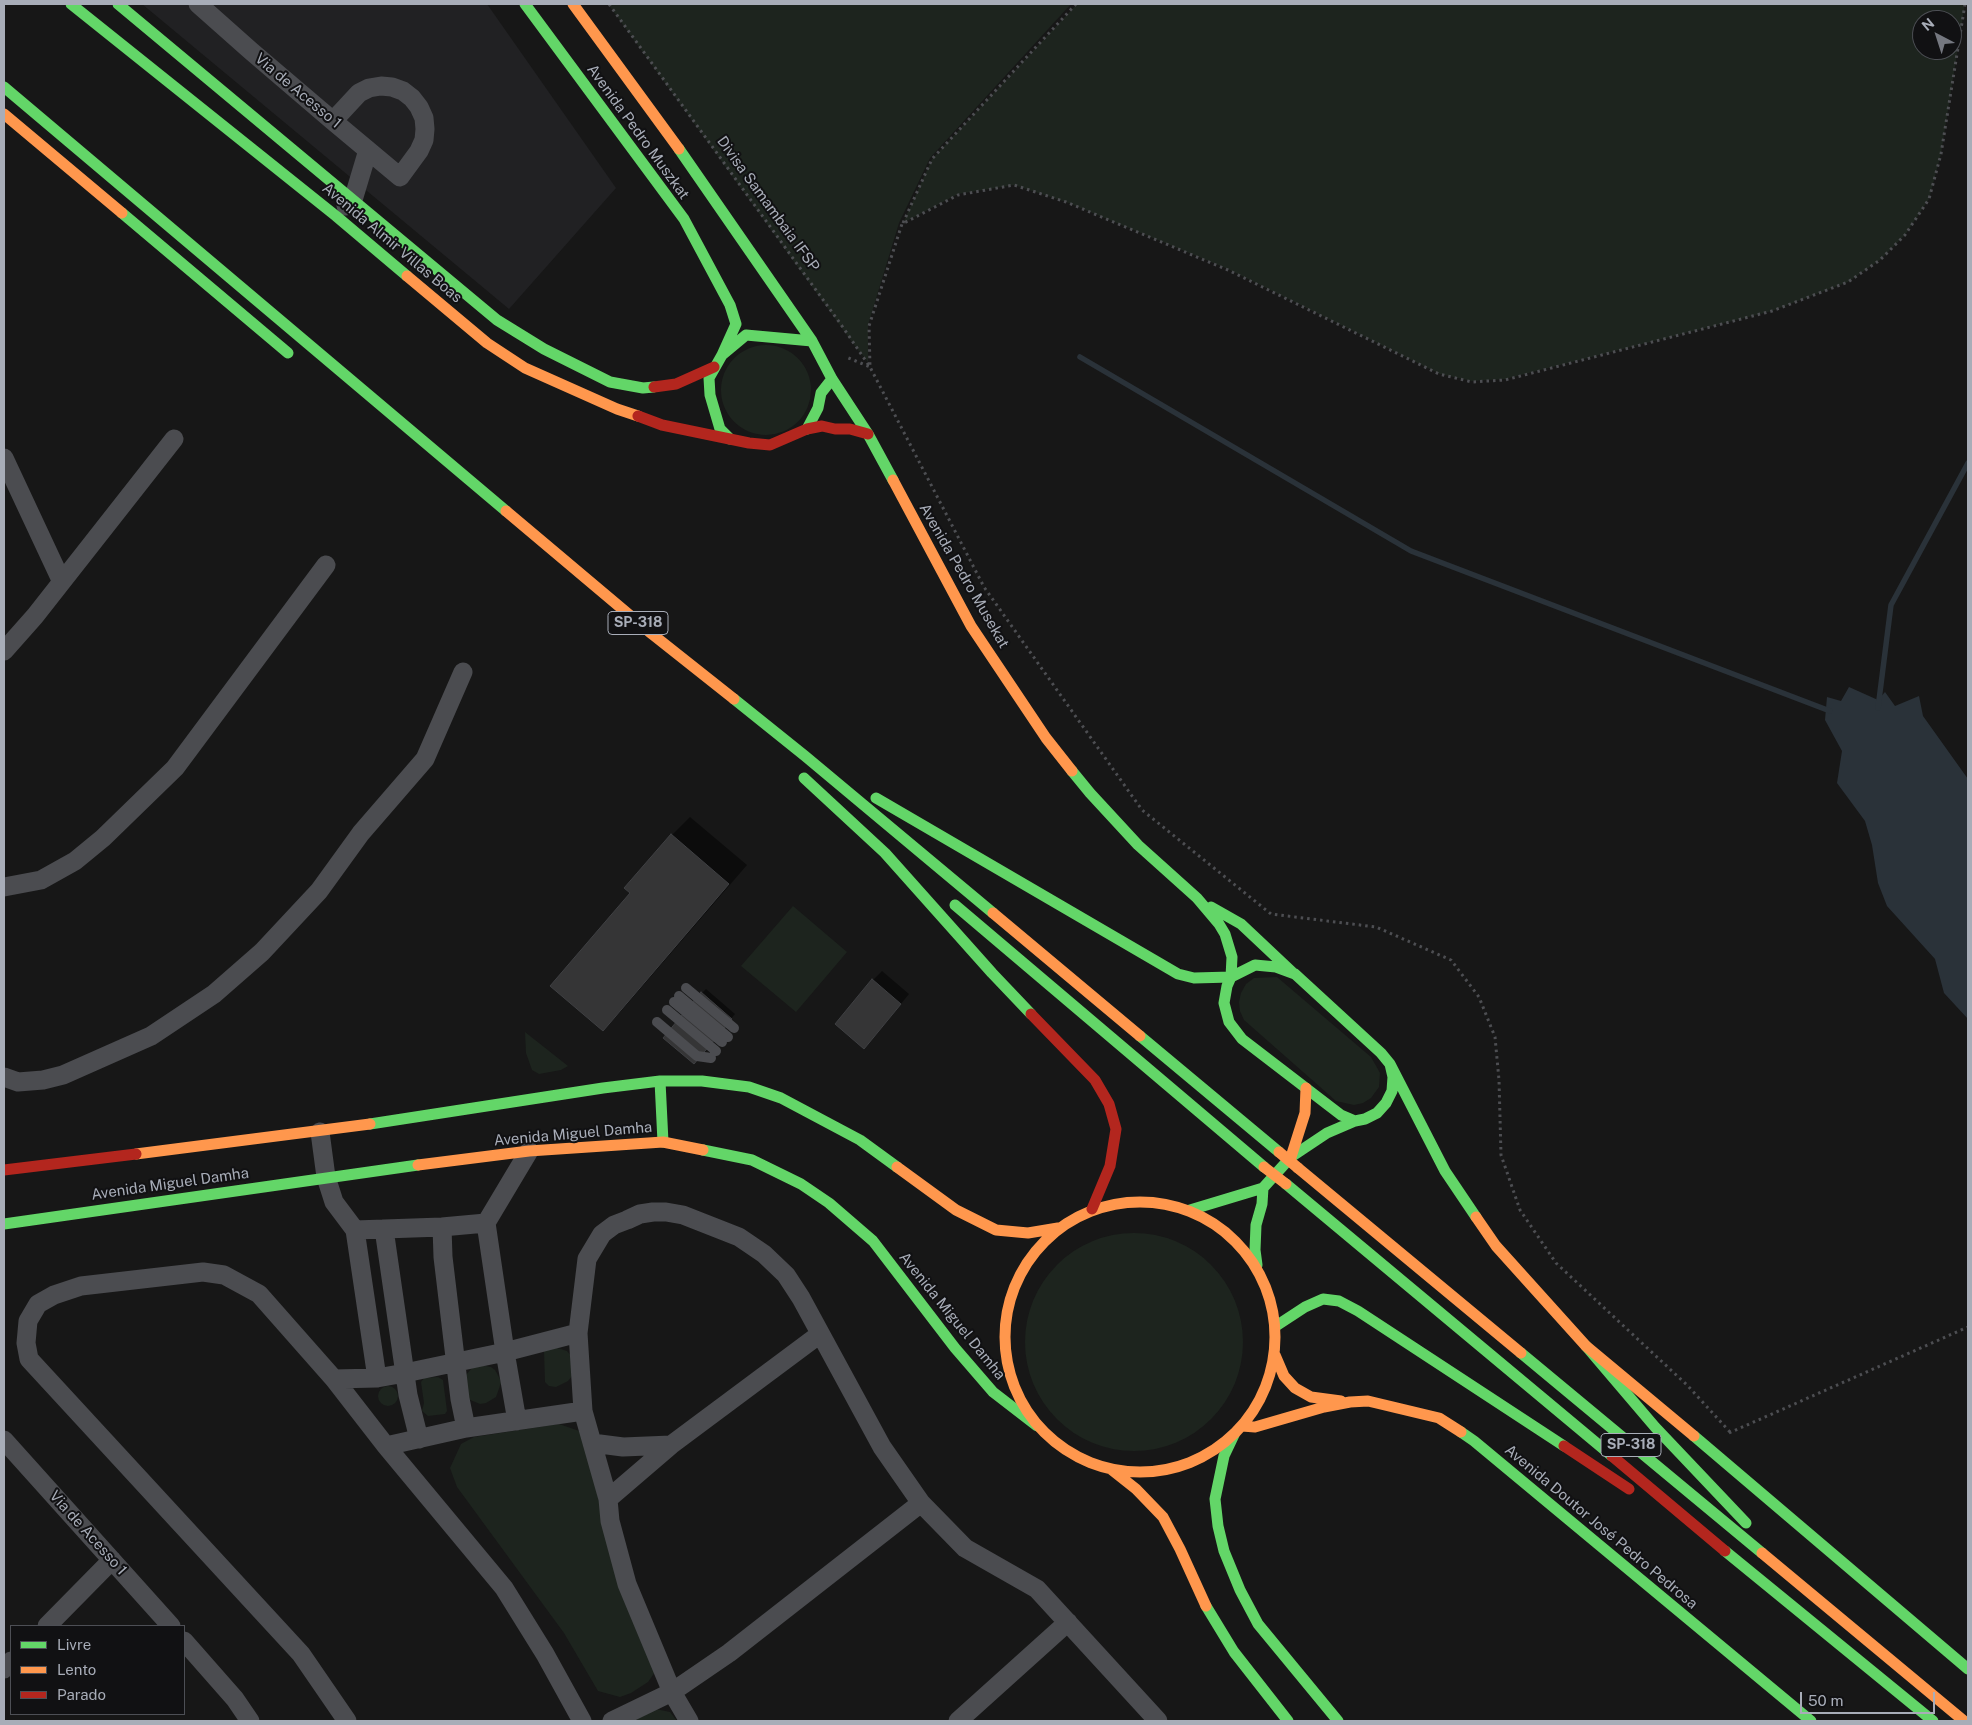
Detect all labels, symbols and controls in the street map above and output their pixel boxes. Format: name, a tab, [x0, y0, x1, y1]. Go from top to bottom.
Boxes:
north arrow	[1912, 10, 1962, 60]
text: N	[1919, 15, 1937, 34]
street label: Via de Acesso 1	[251, 50, 345, 132]
street label: Avenida Pedro Muszkat	[583, 61, 693, 203]
street label: Divisa Samambaia IFSP	[713, 133, 823, 275]
street label: Avenida Almir Villas Boas	[319, 179, 465, 307]
street label: Avenida Pedro Musekat	[915, 501, 1013, 651]
road number: SP-318	[608, 612, 668, 634]
street label: Avenida Miguel Damha	[493, 1118, 653, 1150]
street label: Avenida Miguel Damha	[90, 1164, 250, 1204]
street label: Avenida Miguel Damha	[895, 1249, 1009, 1383]
road number: SP-318	[1601, 1434, 1661, 1456]
street label: Avenida Doutor José Pedro Pedrosa	[1501, 1441, 1701, 1613]
street label: Via de Acesso 1	[45, 1487, 131, 1579]
legend	[10, 1625, 185, 1715]
text: Livre	[57, 1636, 91, 1653]
text: Lento	[57, 1661, 96, 1678]
scale bar	[1802, 1682, 1937, 1714]
text: Parado	[57, 1686, 106, 1703]
text: 50 m	[1808, 1692, 1843, 1709]

